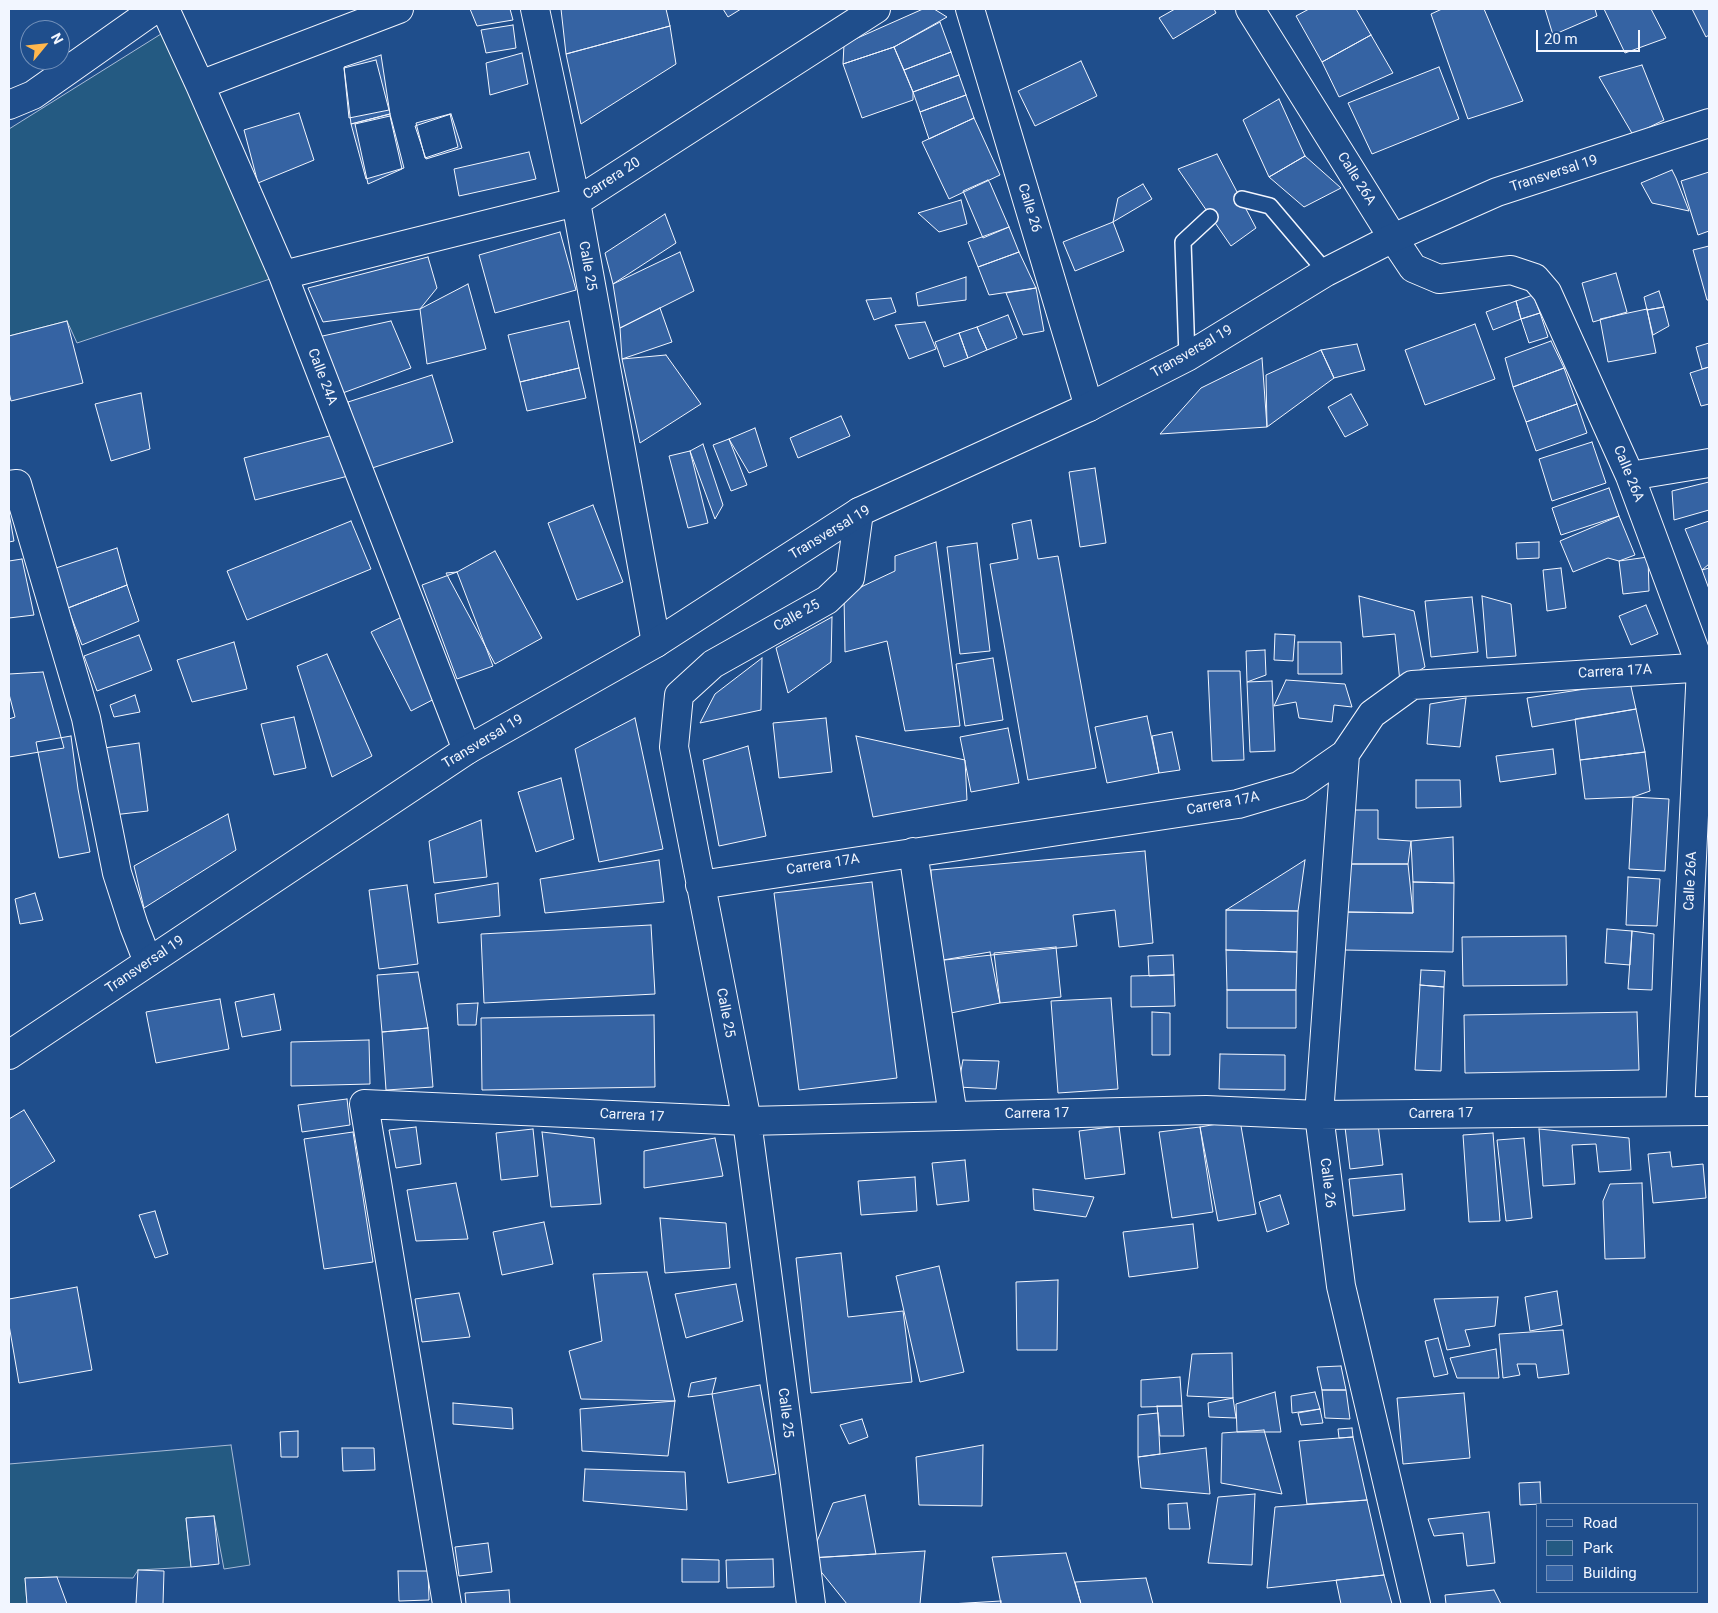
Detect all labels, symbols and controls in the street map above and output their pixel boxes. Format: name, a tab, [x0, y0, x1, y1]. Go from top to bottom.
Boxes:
north arrow	[20, 20, 70, 70]
scale bar	[1538, 20, 1642, 52]
text: N	[48, 30, 67, 47]
text: 20 m	[1544, 30, 1578, 48]
street label: Calle 26A	[1333, 149, 1379, 209]
street label: Transversal 19	[1508, 152, 1600, 196]
street label: Carrera 20	[580, 154, 644, 204]
street label: Calle 26	[1014, 182, 1044, 234]
street label: Calle 25	[574, 240, 600, 292]
street label: Transversal 19	[1148, 322, 1236, 382]
street label: Calle 24A	[304, 346, 340, 408]
street label: Calle 26A	[1609, 443, 1647, 505]
street label: Transversal 19	[787, 502, 873, 564]
street label: Calle 25	[771, 596, 823, 636]
street label: Carrera 17A	[1578, 662, 1652, 682]
street label: Transversal 19	[440, 711, 526, 773]
street label: Carrera 17A	[1185, 789, 1261, 819]
street label: Carrera 17A	[785, 851, 861, 879]
street label: Calle 26A	[1681, 851, 1701, 911]
street label: Transversal 19	[102, 933, 188, 997]
street label: Calle 25	[712, 987, 738, 1039]
street label: Carrera 17	[1004, 1105, 1070, 1123]
street label: Carrera 17	[1408, 1105, 1474, 1123]
street label: Carrera 17	[599, 1106, 665, 1126]
street label: Calle 26	[1316, 1157, 1338, 1209]
street label: Calle 25	[774, 1387, 796, 1439]
legend	[1536, 1503, 1698, 1593]
text: Road	[1583, 1514, 1617, 1532]
text: Park	[1583, 1539, 1613, 1557]
text: Building	[1583, 1564, 1637, 1582]

